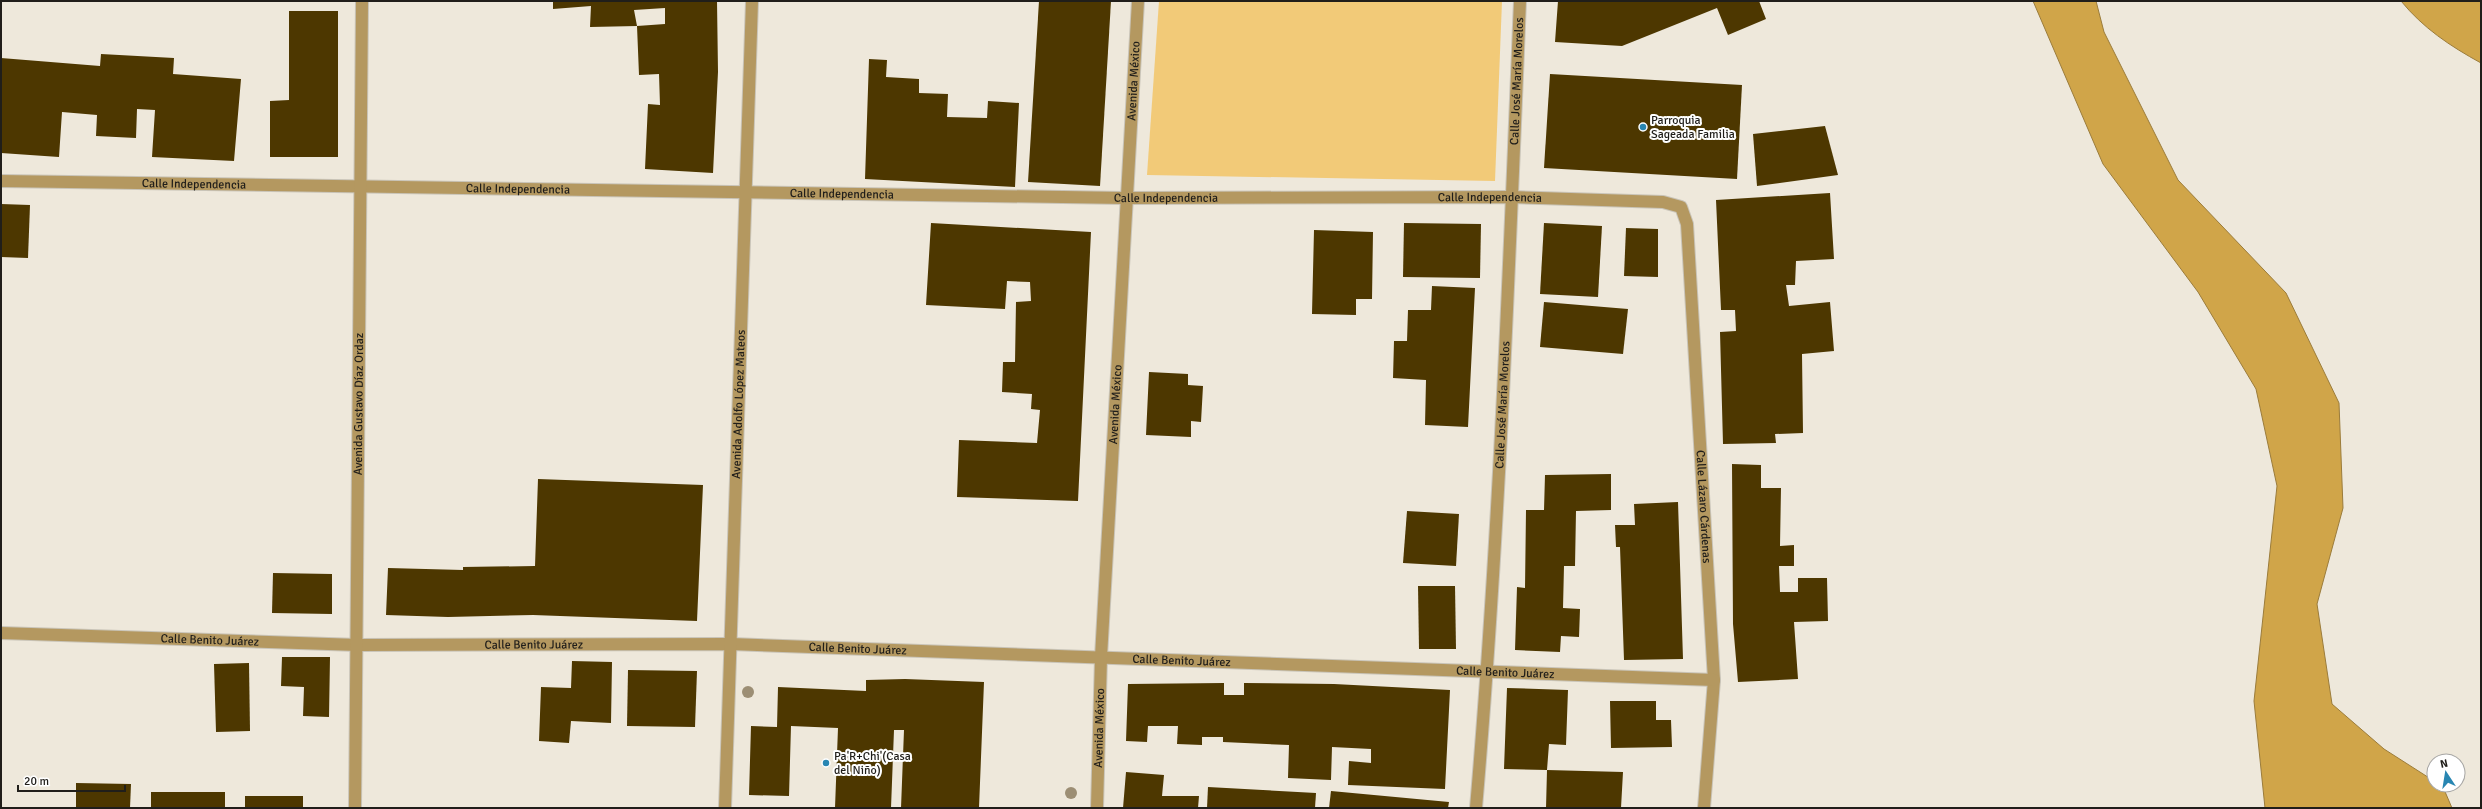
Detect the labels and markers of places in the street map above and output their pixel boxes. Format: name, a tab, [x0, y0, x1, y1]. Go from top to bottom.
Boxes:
place label: Parroquia Sageada Familia	[1651, 113, 1735, 142]
marker: Parroquia Sageada Familia	[1638, 122, 1648, 132]
place label: Pa'R+Chi'(Casa del Niño)	[834, 749, 911, 778]
marker: Pa'R+Chi'(Casa del Niño)	[821, 758, 831, 768]

